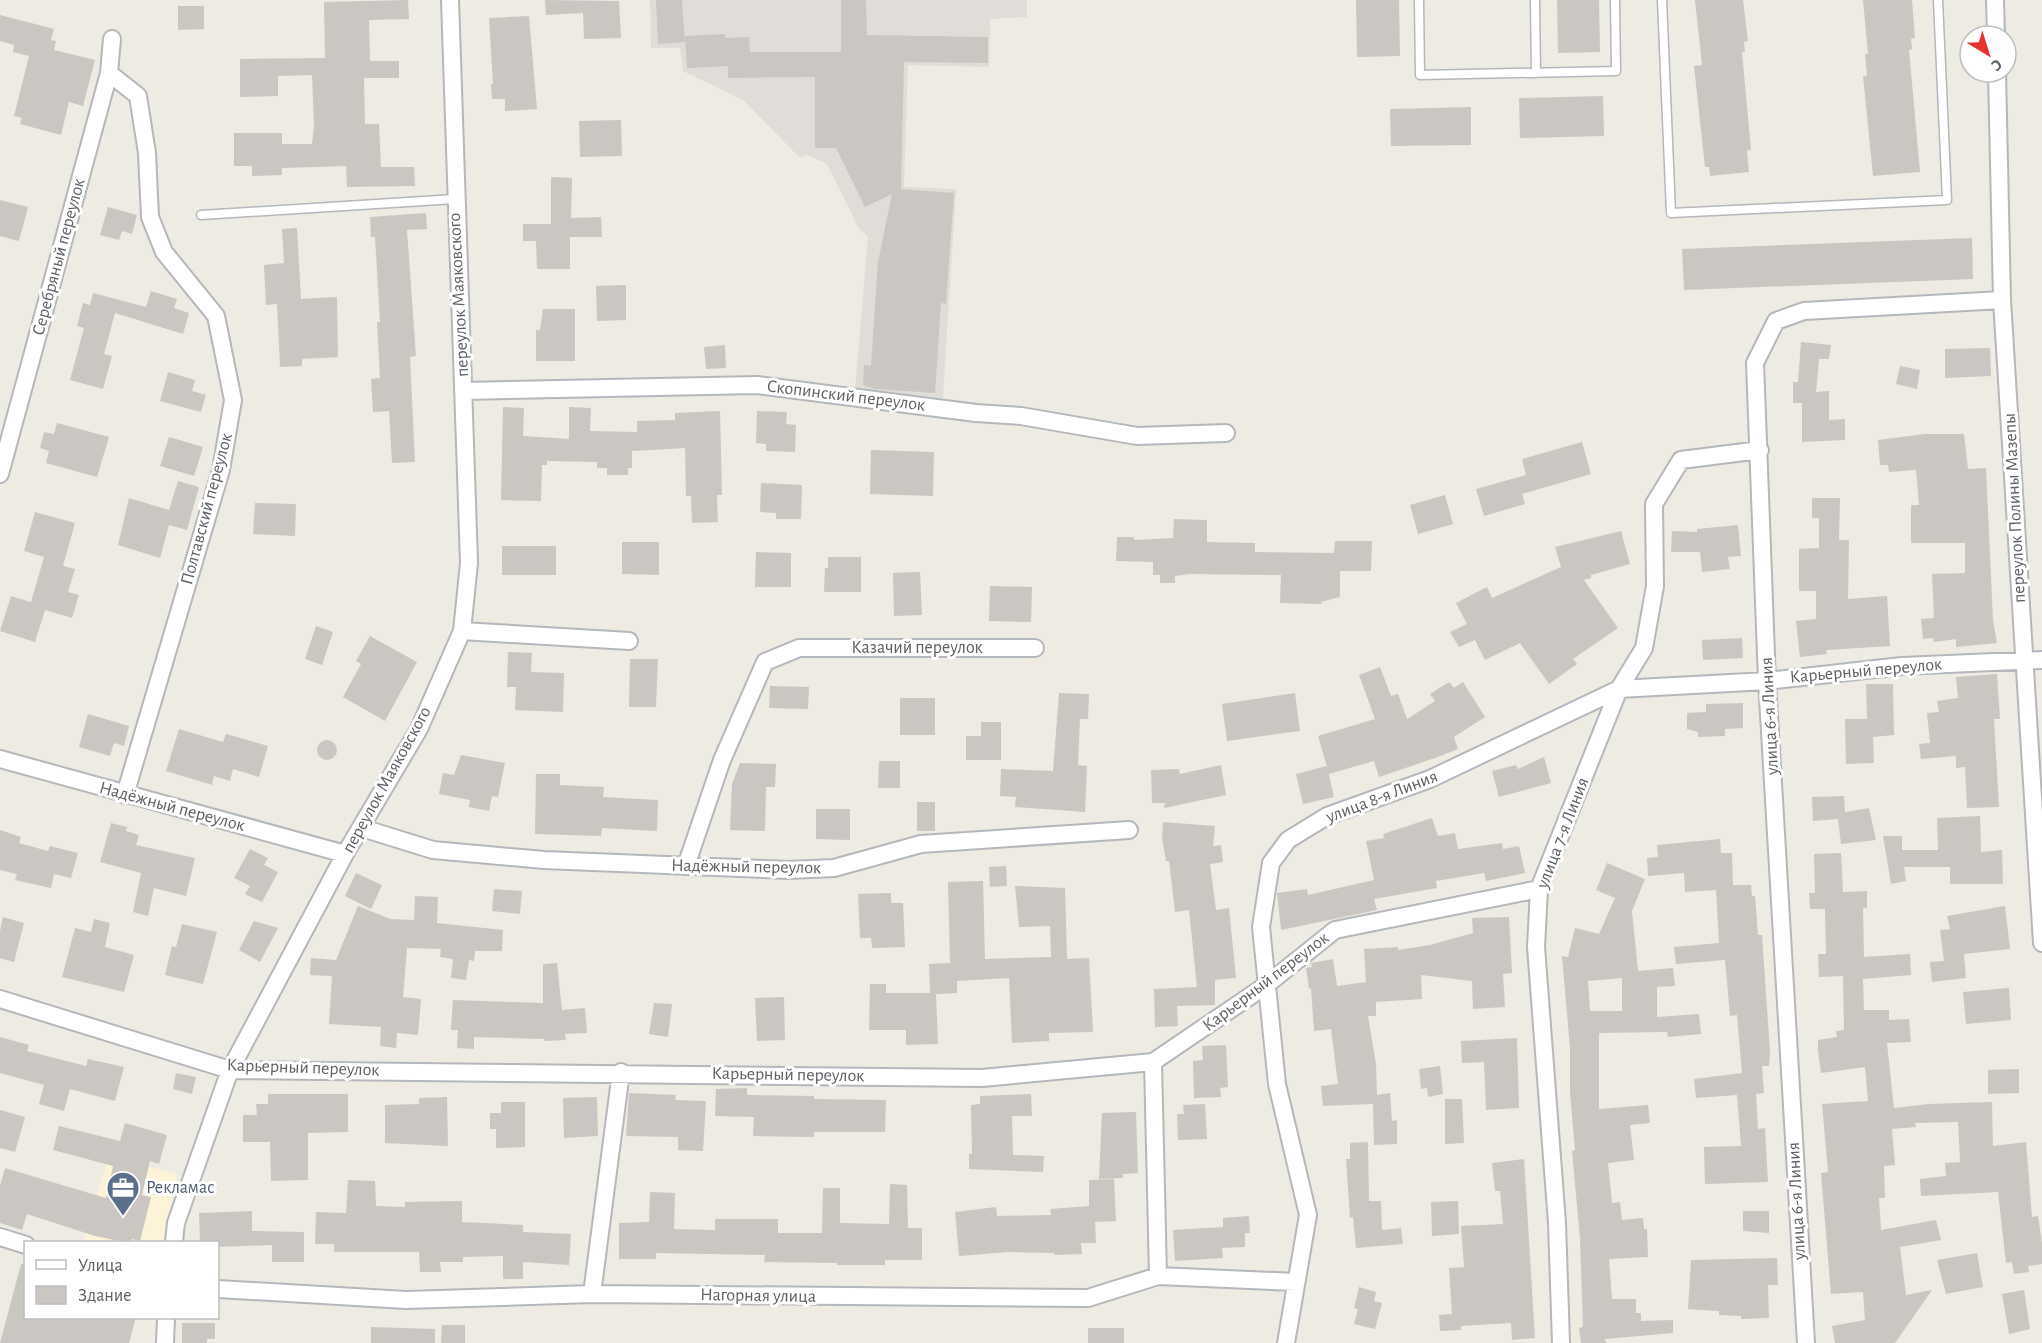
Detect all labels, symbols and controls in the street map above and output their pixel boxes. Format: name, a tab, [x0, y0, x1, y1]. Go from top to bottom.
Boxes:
north arrow	[1958, 24, 2018, 84]
text: С	[1988, 56, 2005, 74]
street label: Серебряный переулок	[28, 176, 89, 337]
street label: переулок Маяковского	[446, 212, 472, 378]
street label: Скопинский переулок	[766, 377, 927, 415]
street label: переулок Полины Мазепы	[2001, 413, 2029, 603]
street label: Полтавский переулок	[178, 431, 236, 587]
street label: Казачий переулок	[851, 639, 983, 657]
street label: Карьерный переулок	[1789, 655, 1944, 687]
street label: улица 6-я Линия	[1758, 657, 1782, 776]
street label: переулок Маяковского	[339, 704, 435, 856]
street label: улица 8-я Линия	[1323, 767, 1440, 827]
street label: улица 7-я Линия	[1533, 775, 1592, 892]
street label: Надёжный переулок	[97, 779, 248, 835]
street label: Надёжный переулок	[671, 857, 822, 877]
street label: Карьерный переулок	[1200, 928, 1333, 1035]
street label: Карьерный переулок	[226, 1056, 380, 1080]
street label: Карьерный переулок	[711, 1065, 865, 1085]
street label: улица 6-я Линия	[1785, 1142, 1809, 1261]
office icon: Рекламас	[105, 1170, 141, 1217]
place label: Рекламас	[146, 1179, 214, 1197]
legend	[24, 1241, 219, 1319]
text: Улица	[78, 1257, 123, 1275]
street label: Нагорная улица	[700, 1286, 816, 1306]
text: Здание	[78, 1287, 132, 1305]

